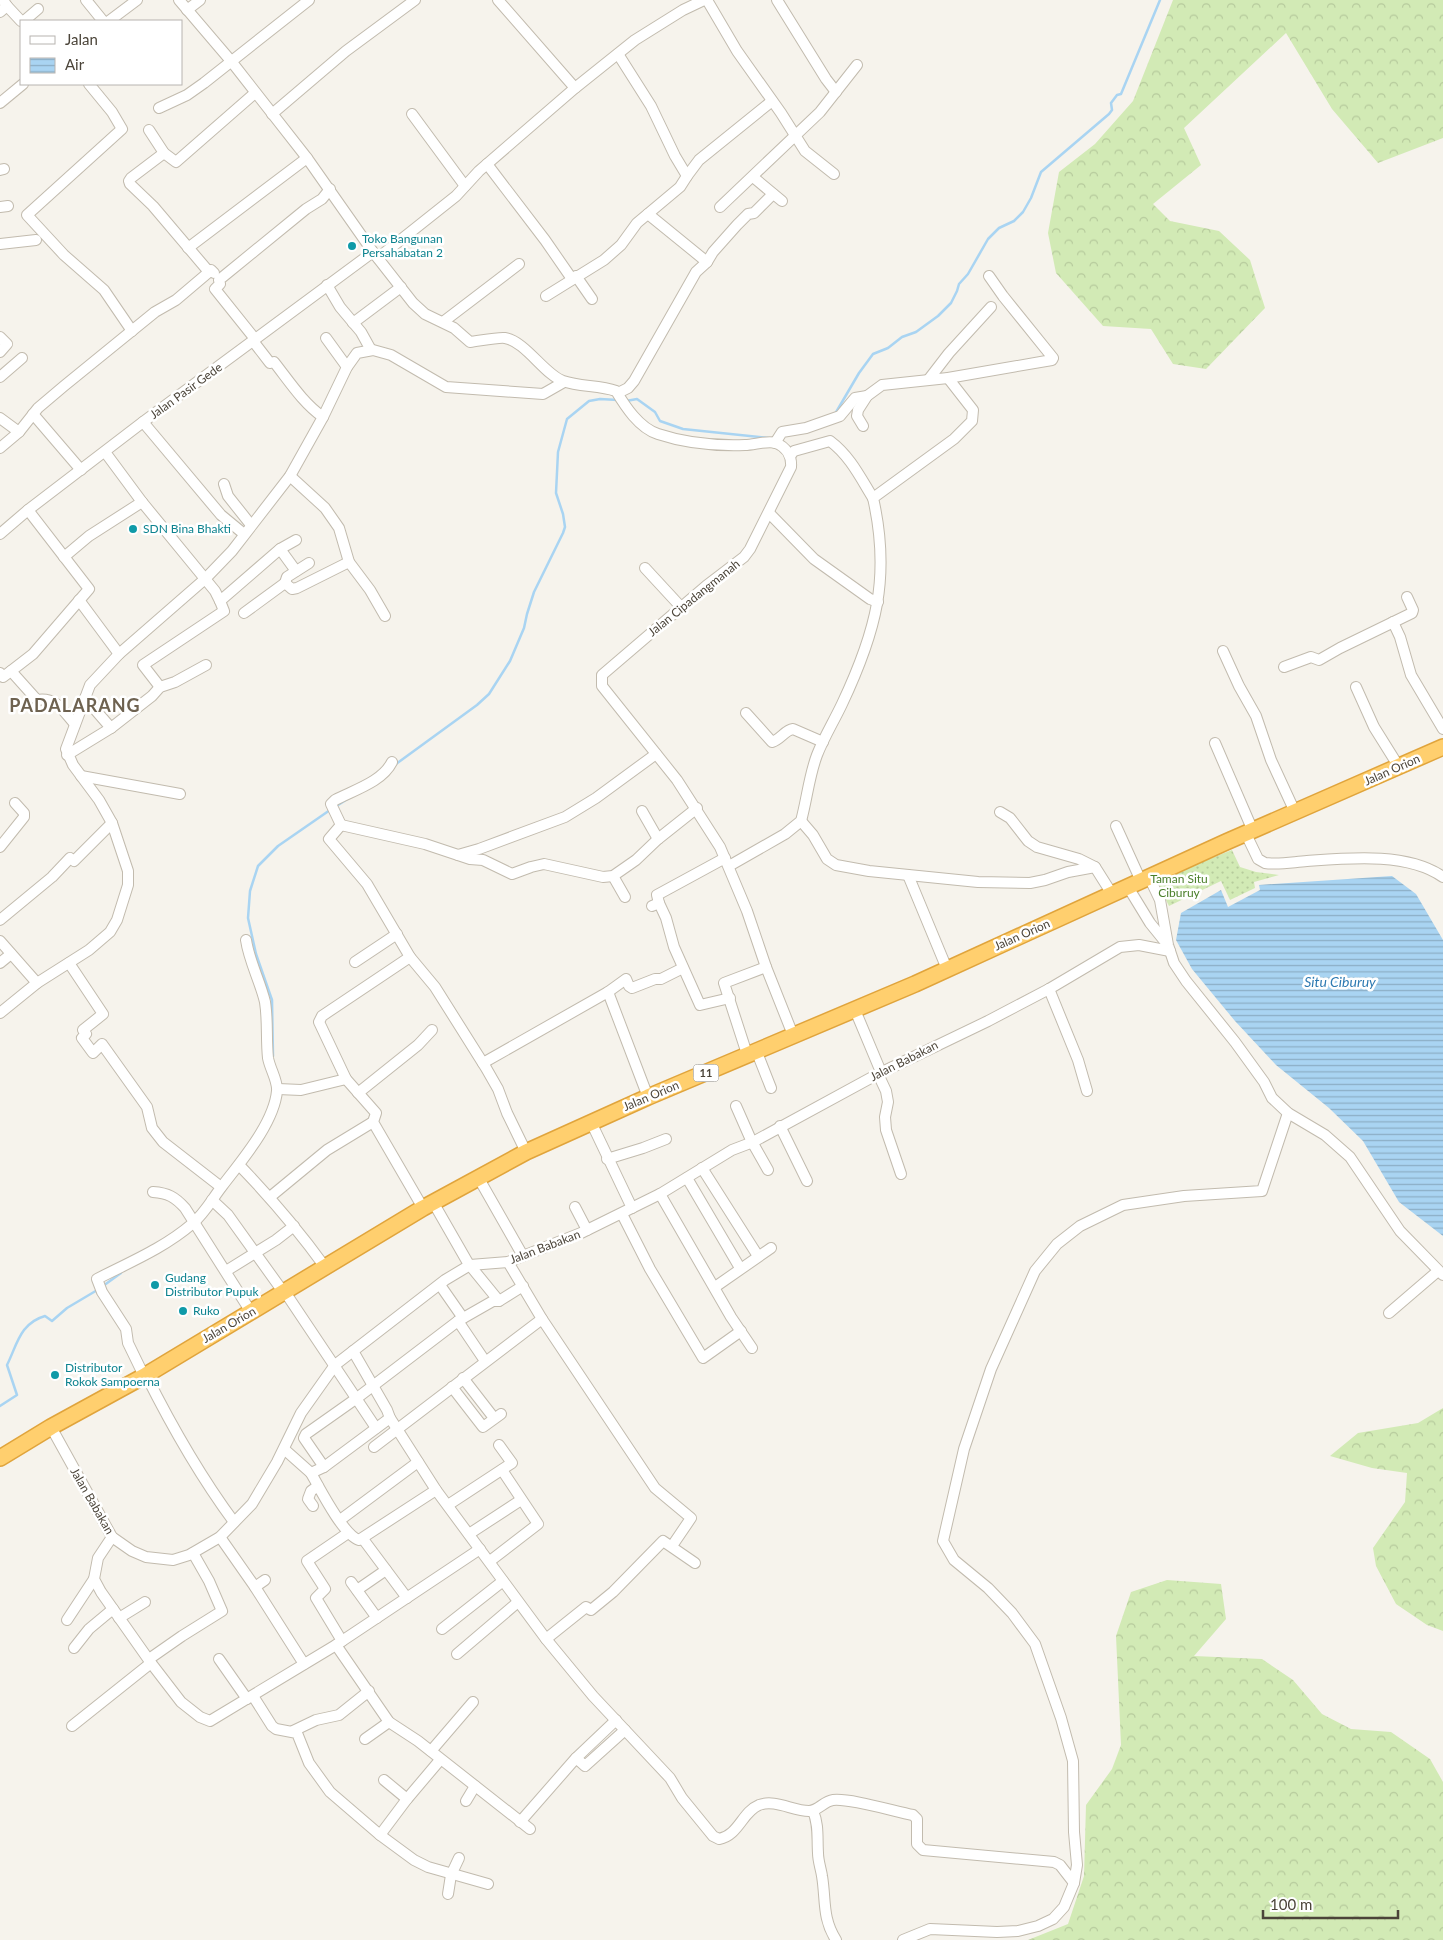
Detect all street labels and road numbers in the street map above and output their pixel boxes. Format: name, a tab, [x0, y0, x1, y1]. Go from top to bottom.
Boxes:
street label: Jalan Pasir Gede	[147, 359, 225, 422]
street label: Jalan Cipadangmanah	[645, 556, 743, 639]
street label: Jalan Orion	[1362, 751, 1422, 789]
street label: Jalan Orion	[992, 916, 1052, 954]
street label: Jalan Babakan	[867, 1037, 940, 1084]
road number: 11	[694, 1064, 718, 1082]
street label: Jalan Orion	[620, 1077, 681, 1114]
street label: Jalan Babakan	[507, 1226, 582, 1267]
street label: Jalan Orion	[199, 1303, 258, 1346]
street label: Jalan Babakan	[67, 1465, 118, 1537]

